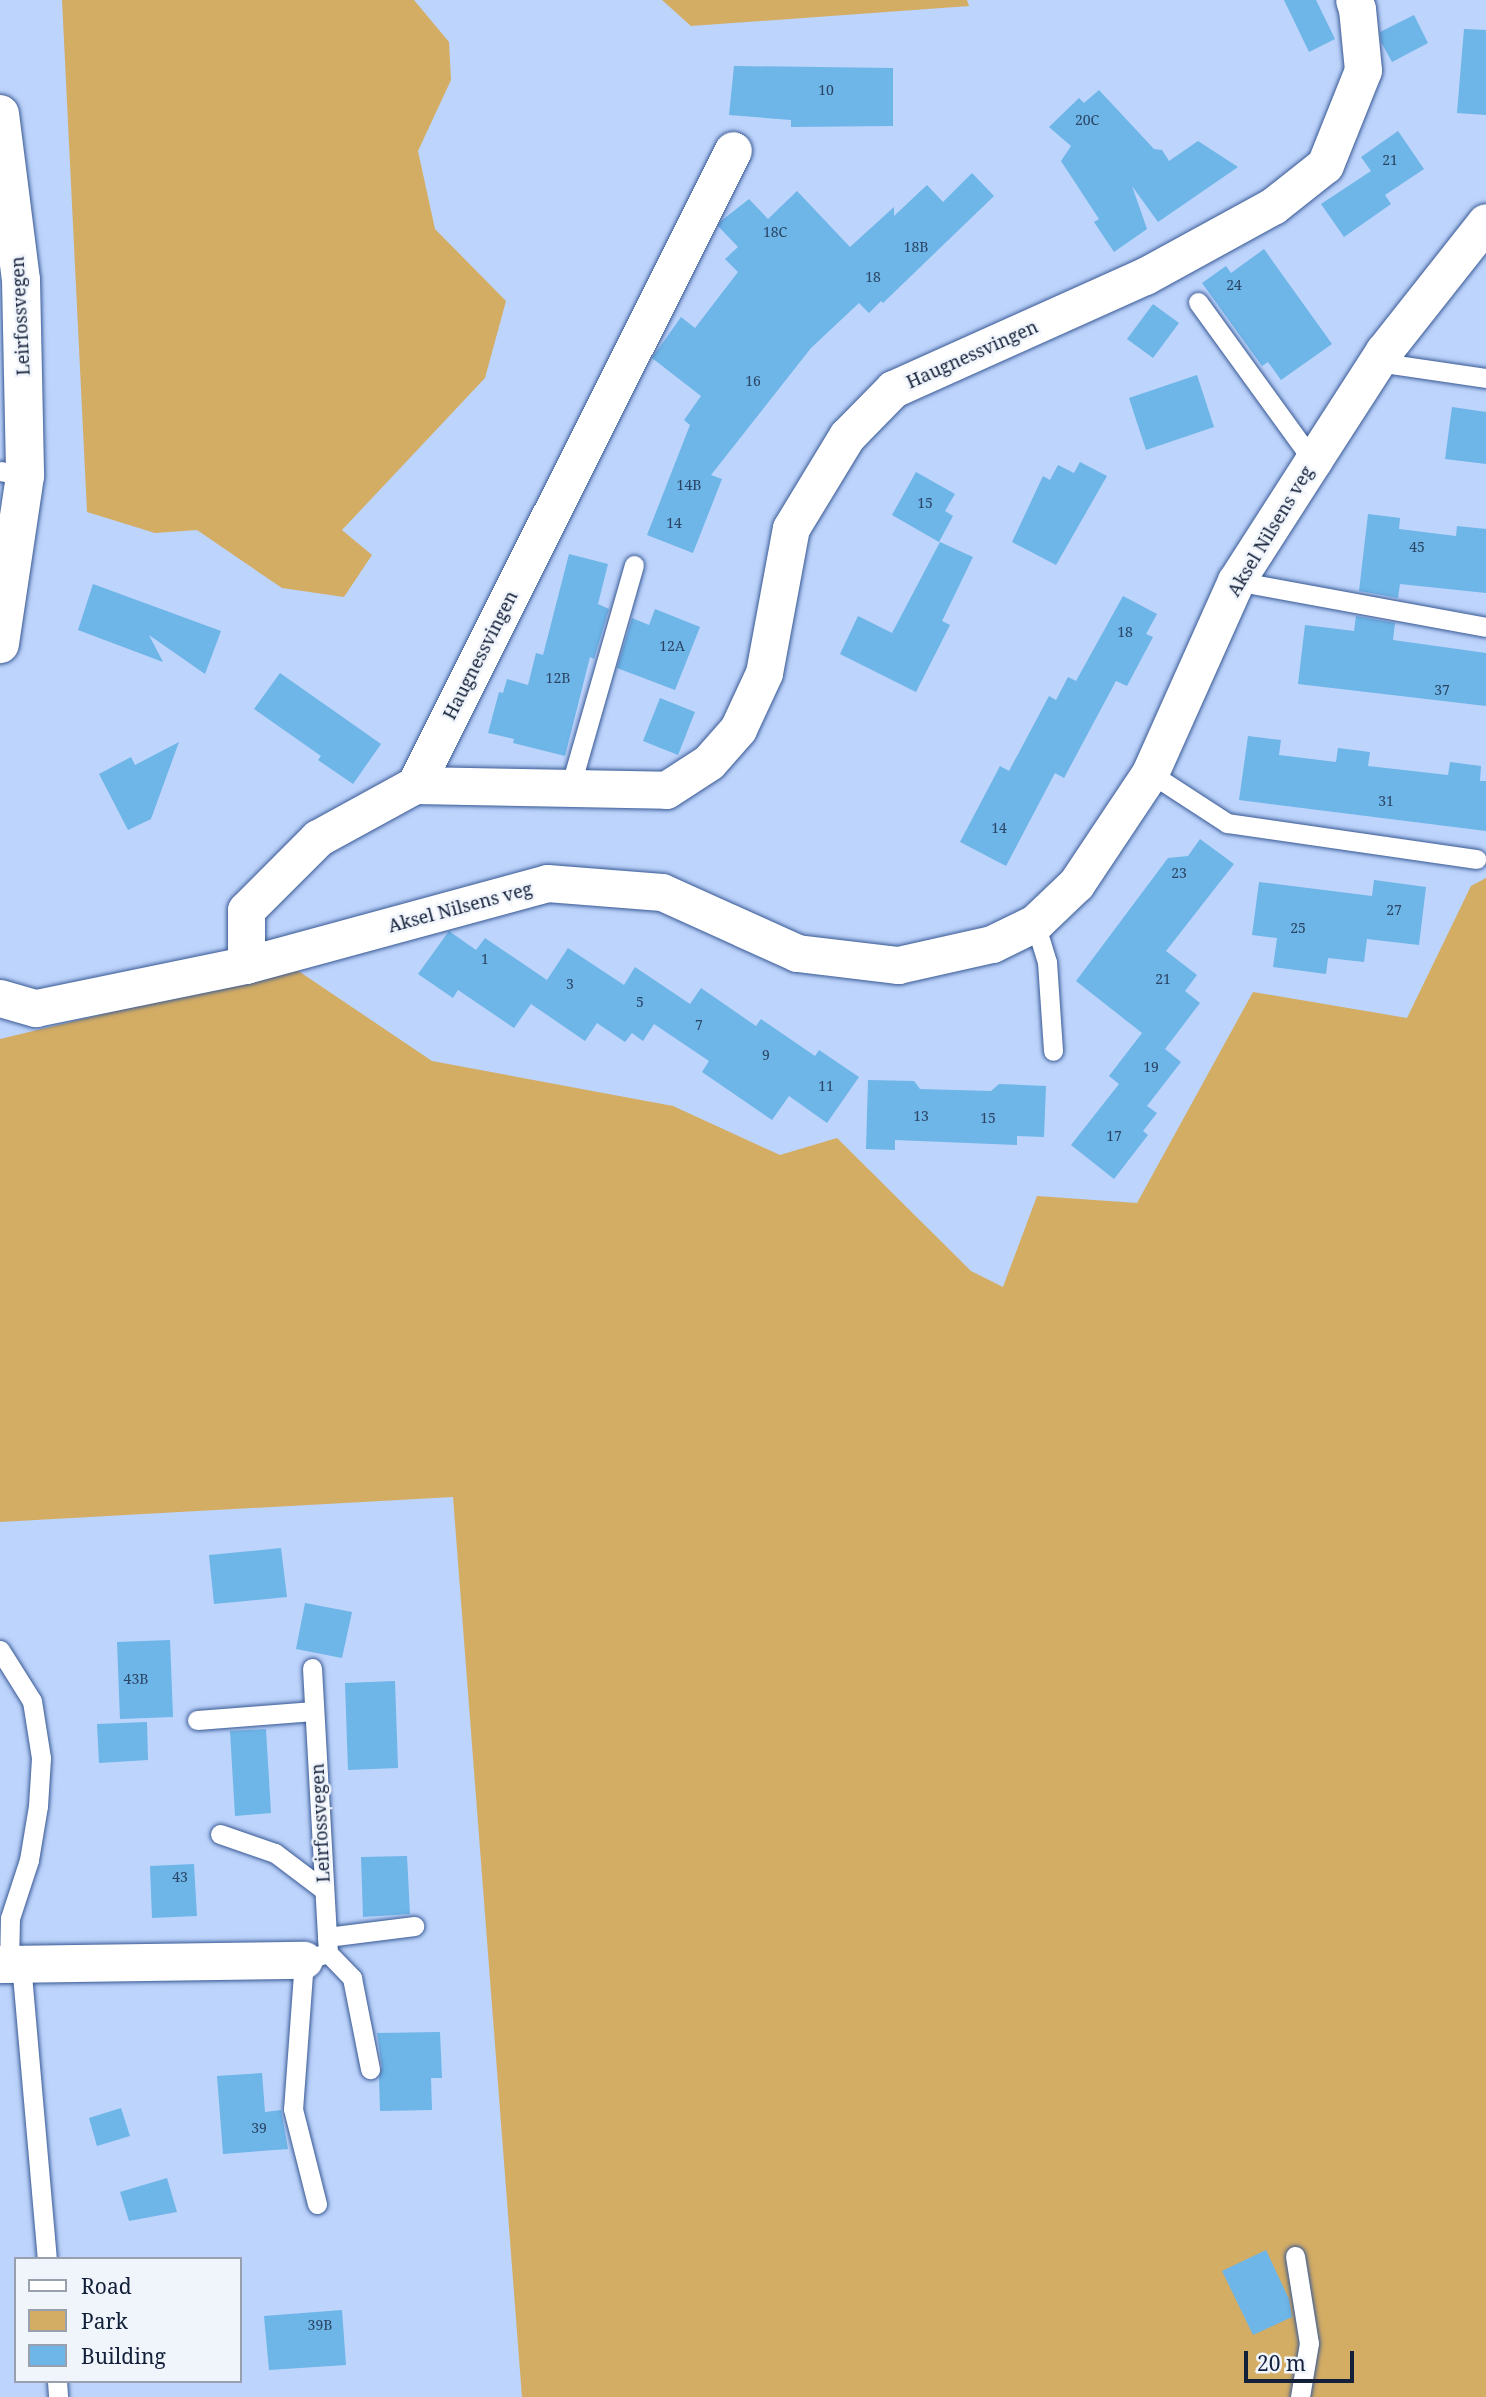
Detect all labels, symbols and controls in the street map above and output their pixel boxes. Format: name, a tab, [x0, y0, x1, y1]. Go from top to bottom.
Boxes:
house number: 10	[818, 82, 834, 98]
house number: 20C	[1075, 112, 1099, 128]
house number: 21	[1382, 152, 1398, 168]
house number: 18C	[763, 224, 787, 240]
house number: 18B	[904, 239, 928, 255]
street label: Leirfossvegen	[6, 256, 34, 376]
house number: 18	[865, 269, 881, 285]
house number: 24	[1226, 277, 1242, 293]
street label: Haugnessvingen	[903, 315, 1041, 393]
house number: 16	[745, 373, 761, 389]
street label: Aksel Nilsens veg	[1223, 462, 1317, 600]
house number: 14B	[677, 477, 701, 493]
house number: 15	[917, 495, 933, 511]
house number: 14	[666, 515, 682, 531]
house number: 45	[1409, 539, 1425, 555]
street label: Haugnessvingen	[438, 587, 522, 723]
house number: 18	[1117, 624, 1133, 640]
house number: 12A	[659, 638, 685, 654]
house number: 12B	[546, 670, 570, 686]
house number: 37	[1434, 682, 1450, 698]
house number: 31	[1378, 793, 1394, 809]
house number: 14	[991, 820, 1007, 836]
house number: 23	[1171, 865, 1187, 881]
street label: Aksel Nilsens veg	[386, 877, 534, 937]
house number: 27	[1386, 902, 1402, 918]
house number: 25	[1290, 920, 1306, 936]
house number: 1	[481, 951, 489, 967]
house number: 21	[1155, 971, 1171, 987]
house number: 3	[566, 976, 574, 992]
house number: 5	[636, 994, 644, 1010]
house number: 7	[695, 1017, 703, 1033]
house number: 9	[762, 1047, 770, 1063]
house number: 19	[1143, 1059, 1159, 1075]
house number: 11	[818, 1078, 834, 1094]
house number: 13	[913, 1108, 929, 1124]
house number: 15	[980, 1110, 996, 1126]
house number: 17	[1106, 1128, 1122, 1144]
house number: 43B	[124, 1671, 148, 1687]
street label: Leirfossvegen	[306, 1763, 334, 1883]
house number: 43	[172, 1869, 188, 1885]
house number: 39	[251, 2120, 267, 2136]
legend	[14, 2257, 242, 2383]
text: Road	[81, 2272, 132, 2300]
text: Park	[81, 2307, 128, 2335]
house number: 39B	[308, 2317, 332, 2333]
scale bar	[1248, 2338, 1358, 2382]
text: Building	[81, 2342, 166, 2370]
text: 20 m	[1257, 2349, 1306, 2377]

